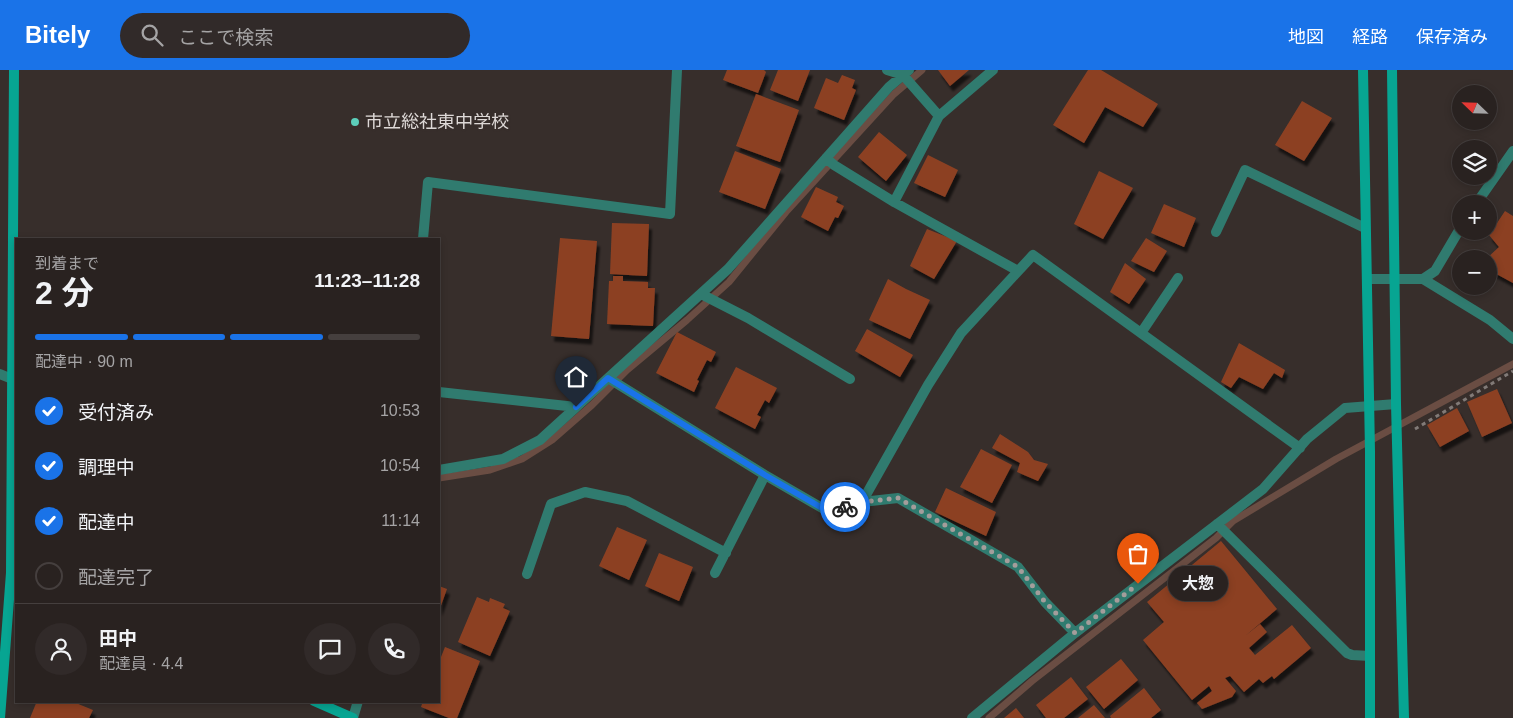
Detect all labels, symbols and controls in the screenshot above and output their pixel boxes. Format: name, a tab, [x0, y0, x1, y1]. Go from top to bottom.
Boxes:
search box	[120, 13, 470, 58]
text: Bitely	[25, 21, 90, 48]
icon: search	[138, 21, 166, 49]
text: ここで検索	[178, 27, 273, 48]
text: 地図	[1288, 27, 1324, 47]
text: 経路	[1352, 27, 1388, 47]
text: 保存済み	[1416, 27, 1488, 47]
north arrow	[1452, 85, 1498, 130]
map controls	[1452, 85, 1497, 295]
place label: 市立総社東中学校	[365, 112, 509, 132]
marker: 市立総社東中学校	[349, 116, 361, 128]
button: layers	[1452, 140, 1497, 185]
button: +	[1452, 195, 1497, 240]
button: −	[1452, 250, 1497, 295]
text: 到着まで	[35, 255, 99, 272]
text: 11:23–11:28	[314, 270, 420, 291]
text: 2 分	[35, 275, 94, 311]
text: 配達中 · 90 m	[35, 353, 133, 370]
pin	[555, 356, 597, 407]
icon: home	[562, 363, 590, 391]
icon: check	[35, 397, 63, 425]
text: 受付済み	[78, 402, 154, 423]
text: 10:53	[380, 402, 420, 419]
icon: check	[35, 452, 63, 480]
text: 調理中	[78, 457, 135, 478]
text: 10:54	[380, 457, 420, 474]
courier	[820, 482, 870, 532]
icon: bike	[831, 493, 859, 521]
icon: check	[35, 507, 63, 535]
text: 配達中	[78, 512, 135, 533]
text: 11:14	[381, 512, 420, 529]
pin	[1117, 533, 1159, 584]
icon: bag	[1124, 540, 1152, 568]
callout: 大惣	[1168, 566, 1228, 602]
text: 配達完了	[78, 567, 154, 588]
text: 大惣	[1182, 575, 1214, 592]
button: person	[35, 623, 87, 675]
button: chat	[304, 623, 356, 675]
button: phone	[368, 623, 420, 675]
text: 田中	[99, 628, 137, 649]
text: 配達員 · 4.4	[99, 655, 183, 672]

